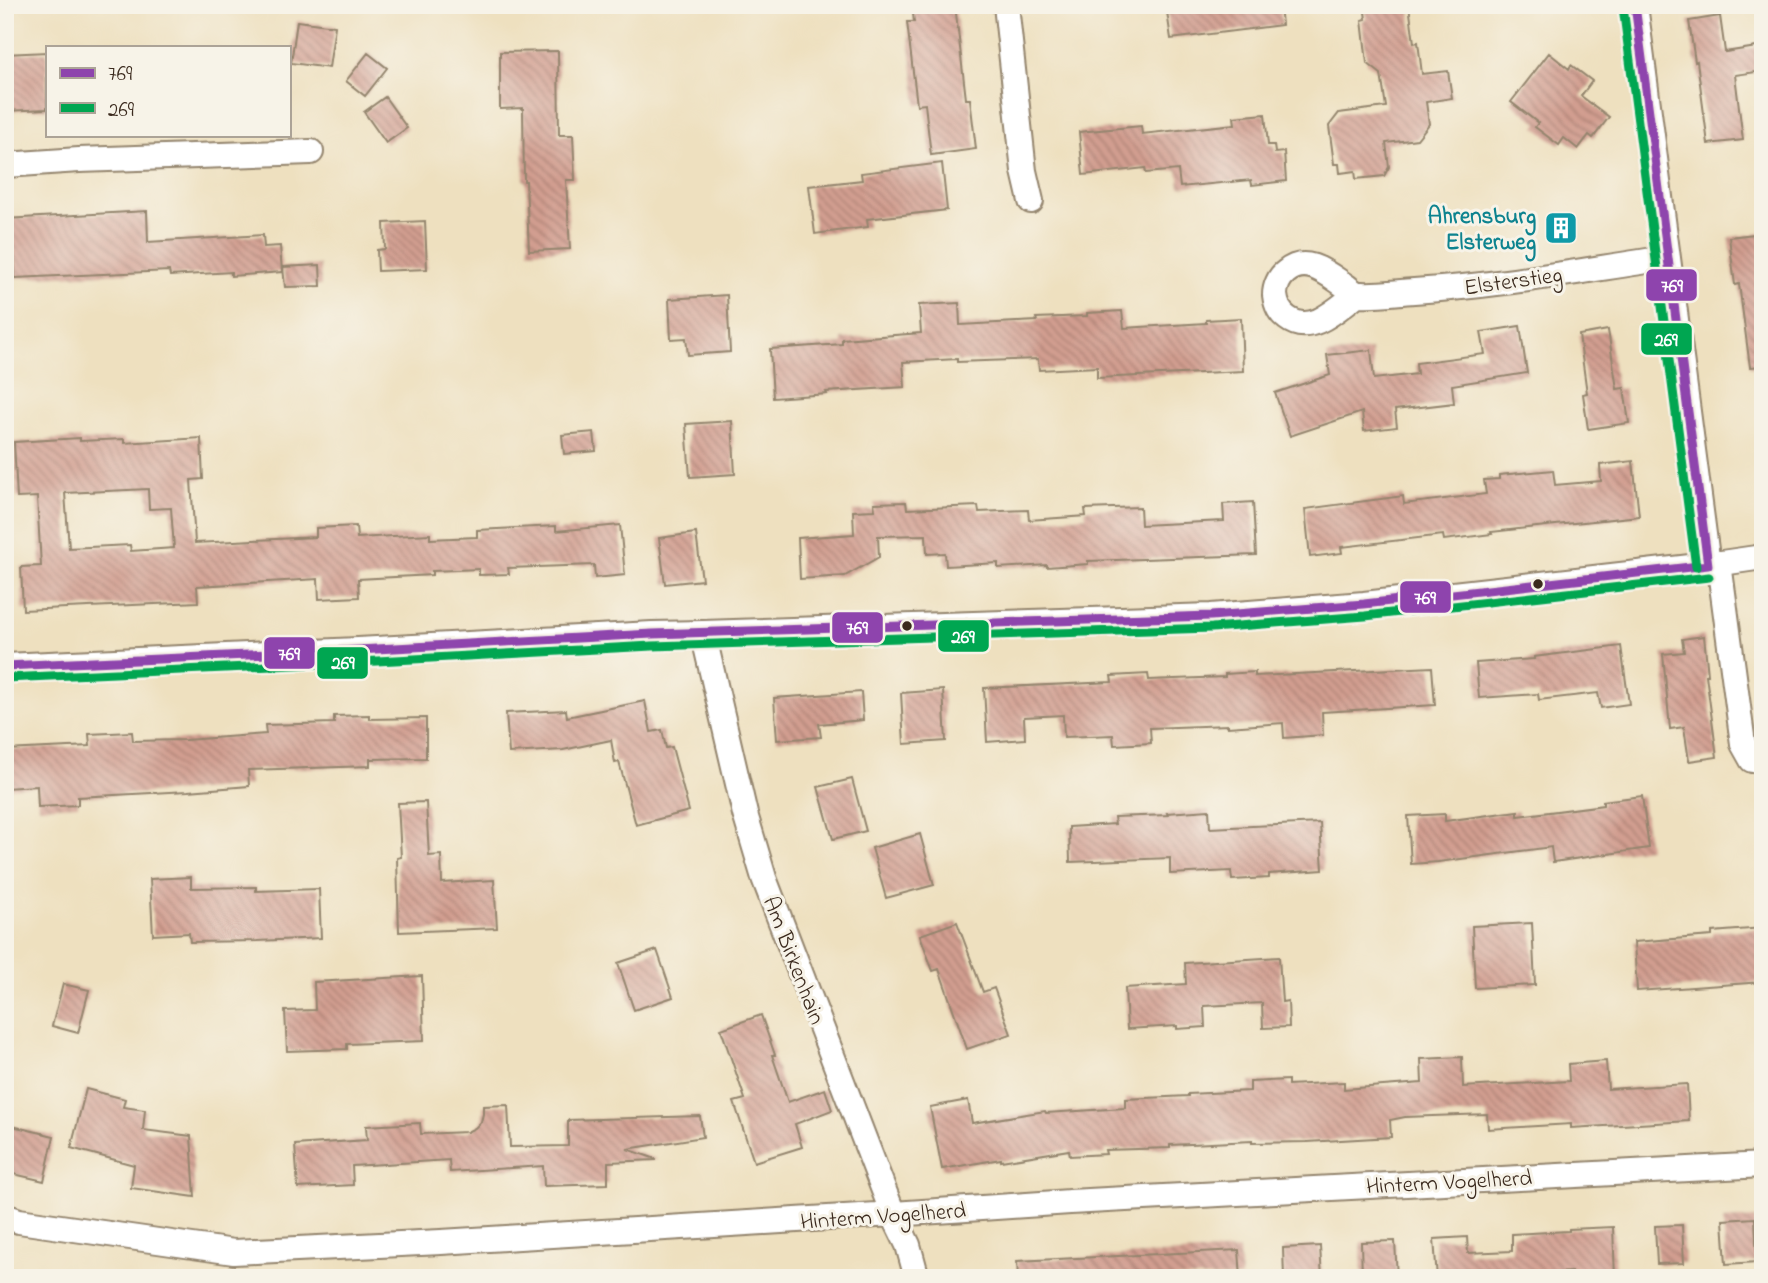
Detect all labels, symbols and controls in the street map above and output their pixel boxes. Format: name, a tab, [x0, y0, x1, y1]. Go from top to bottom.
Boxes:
legend	[46, 46, 290, 136]
text: 769	[108, 60, 133, 90]
text: 269	[108, 96, 135, 126]
place label: Ahrensburg Elsterweg	[1428, 201, 1536, 262]
building icon: Ahrensburg Elsterweg	[1542, 209, 1580, 247]
street label: Elsterstieg	[1462, 259, 1565, 307]
line badge: 769	[1645, 268, 1698, 302]
text: 769	[1661, 274, 1683, 301]
line badge: 269	[1640, 322, 1693, 356]
text: 269	[1653, 328, 1678, 355]
unlabelled marker	[1531, 577, 1545, 591]
line badge: 769	[1399, 580, 1452, 614]
text: 769	[1414, 586, 1436, 613]
line badge: 769	[831, 611, 884, 644]
text: 769	[846, 616, 868, 643]
unlabelled marker	[900, 619, 914, 633]
line badge: 269	[937, 619, 990, 653]
text: 269	[950, 625, 975, 652]
line badge: 769	[263, 636, 316, 670]
text: 769	[278, 642, 300, 669]
line badge: 269	[316, 646, 369, 680]
text: 269	[330, 651, 355, 678]
street label: Am Birkenhain	[753, 892, 832, 1030]
street label: Hinterm Vogelherd	[1365, 1163, 1533, 1205]
street label: Hinterm Vogelherd	[799, 1195, 967, 1241]

